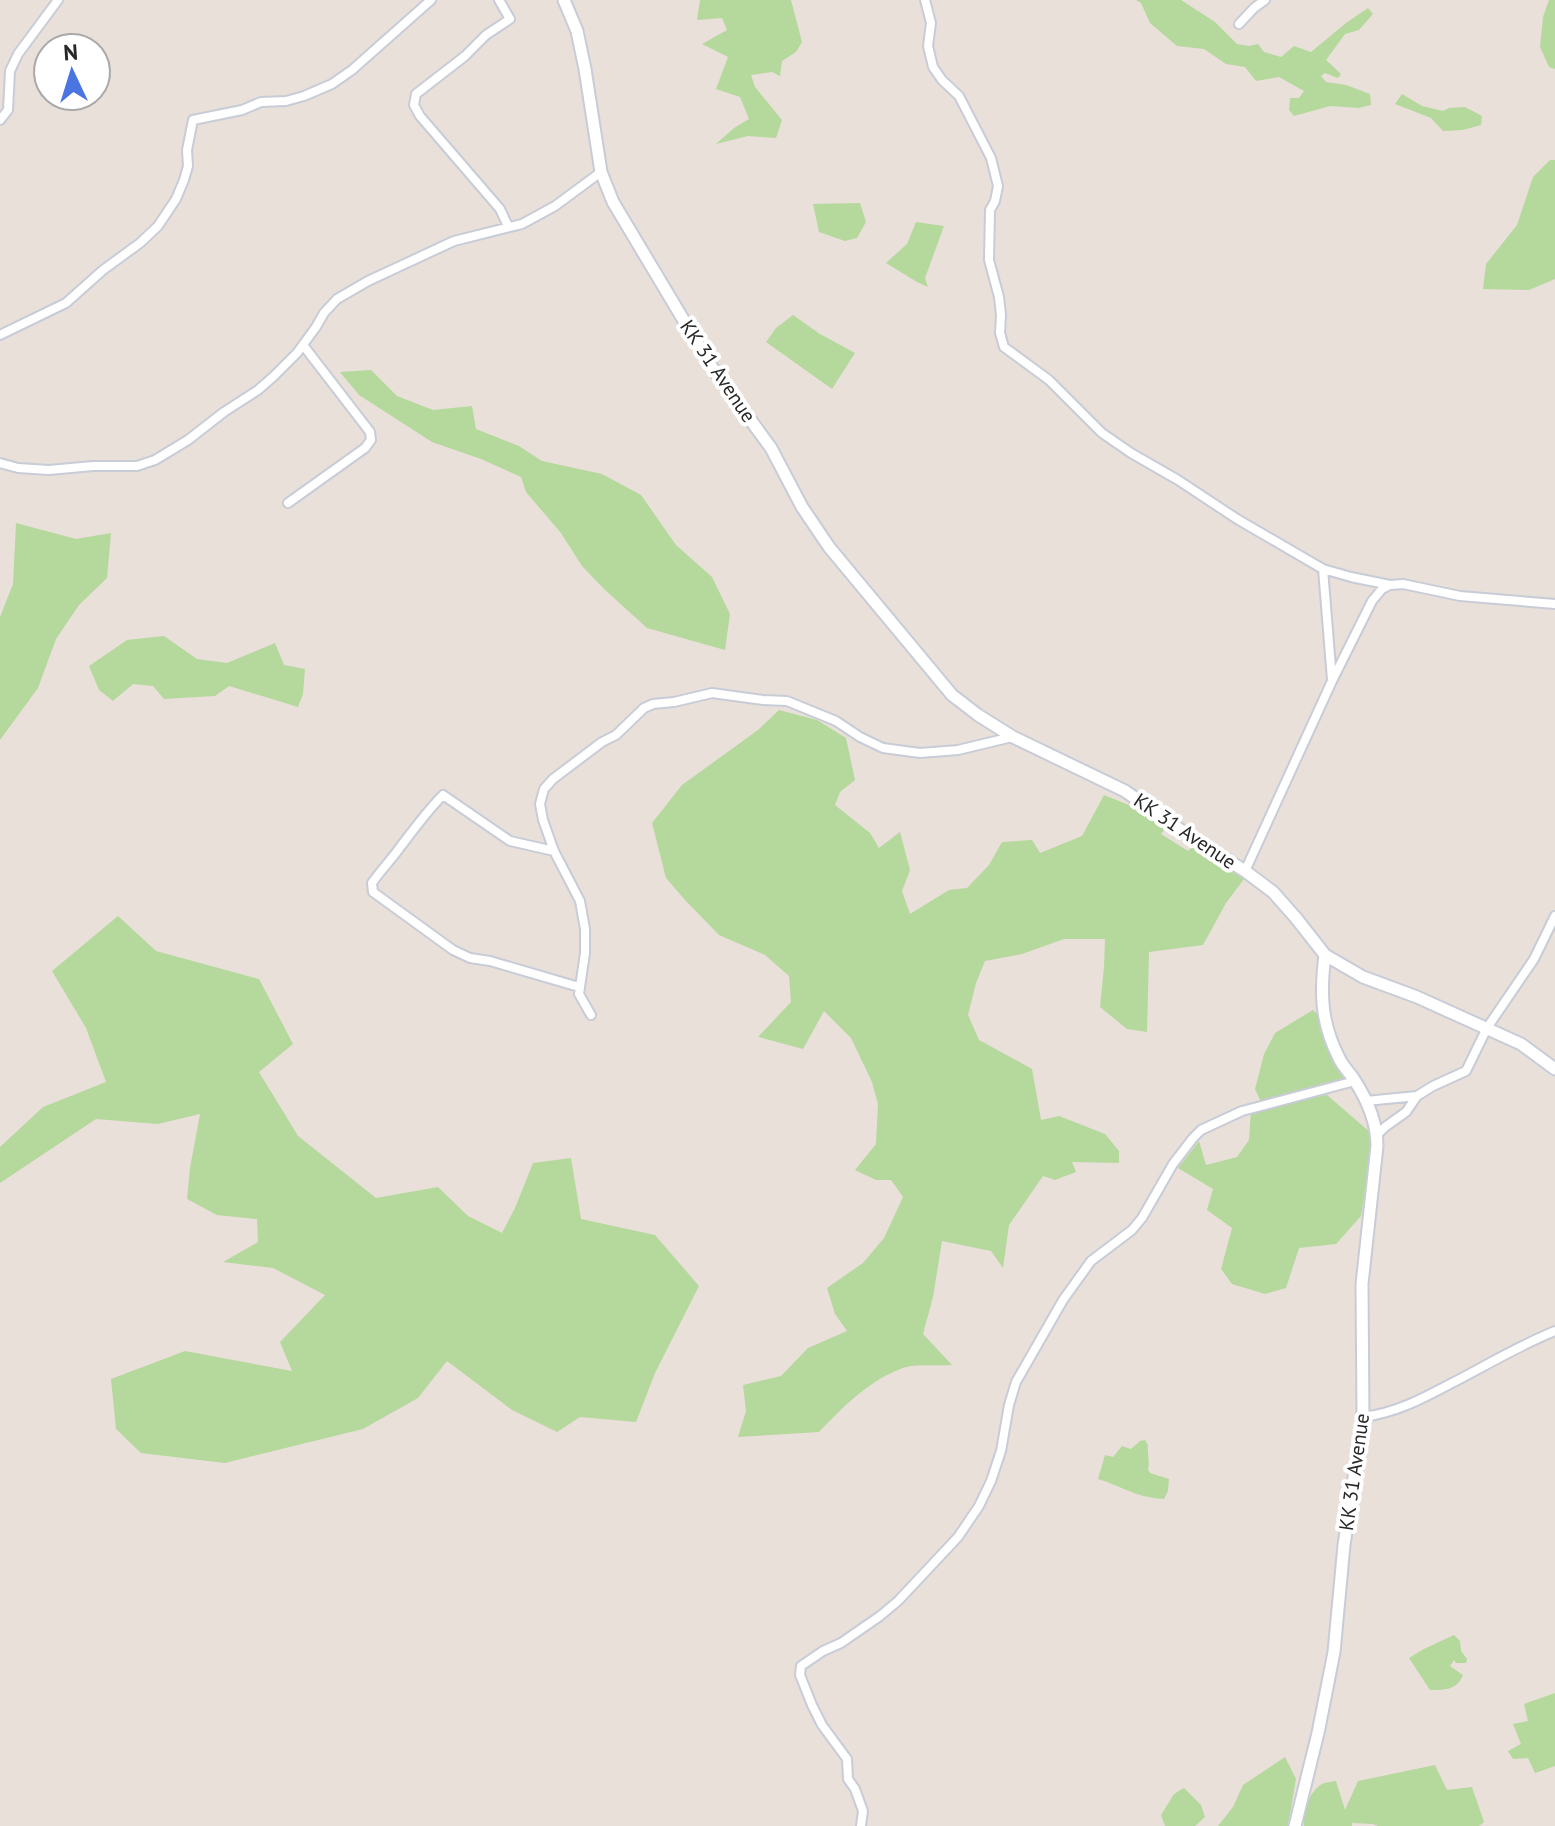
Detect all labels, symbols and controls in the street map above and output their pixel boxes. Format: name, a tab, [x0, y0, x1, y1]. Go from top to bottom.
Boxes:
north arrow	[32, 32, 112, 112]
text: N	[62, 38, 79, 67]
street label: KK 31 Avenue	[674, 315, 762, 427]
street label: KK 31 Avenue	[1129, 787, 1241, 875]
street label: KK 31 Avenue	[1333, 1412, 1375, 1532]

